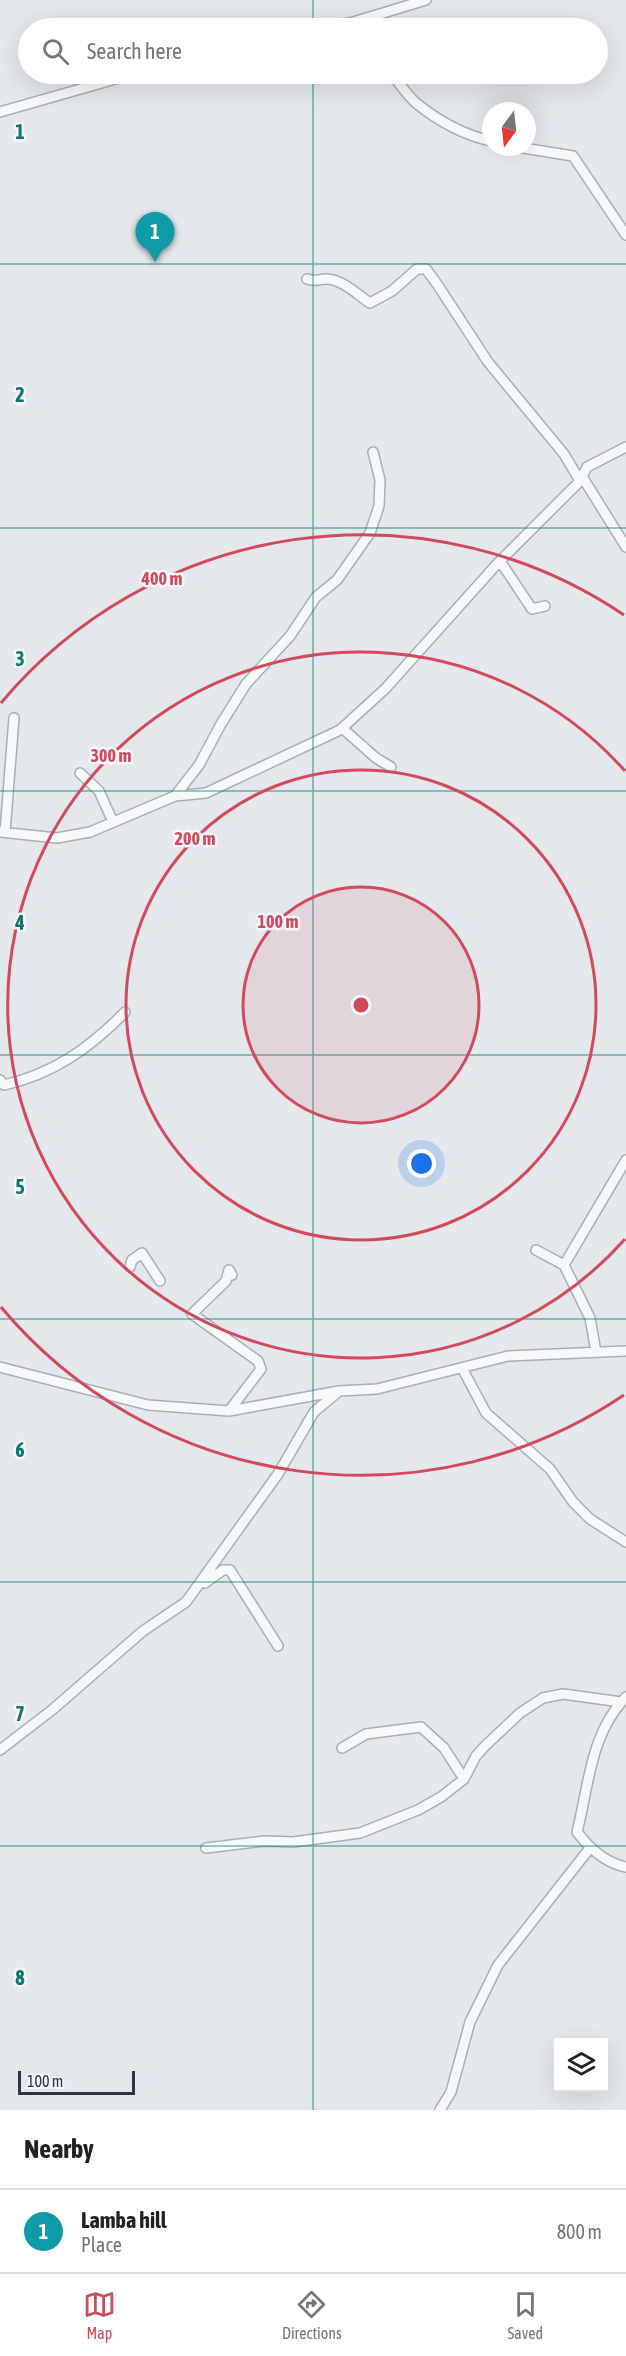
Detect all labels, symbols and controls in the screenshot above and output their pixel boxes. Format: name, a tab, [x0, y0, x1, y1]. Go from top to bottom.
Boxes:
search box	[18, 18, 608, 84]
icon: search	[39, 35, 72, 68]
text: Search here	[87, 38, 182, 64]
north arrow	[482, 102, 536, 156]
text: 1	[15, 120, 25, 143]
pin: 1	[136, 212, 174, 262]
text: 2	[15, 383, 25, 406]
text: 400 m	[141, 568, 182, 589]
text: 3	[15, 647, 25, 670]
text: 300 m	[91, 745, 131, 766]
text: 200 m	[175, 828, 215, 849]
text: 4	[14, 911, 25, 934]
text: 100 m	[258, 911, 298, 932]
centre of rings	[351, 995, 371, 1015]
your location	[407, 1149, 436, 1178]
text: 5	[15, 1175, 25, 1198]
text: 6	[15, 1438, 25, 1461]
text: 7	[15, 1702, 25, 1725]
text: 8	[15, 1966, 25, 1989]
map controls	[554, 2038, 608, 2092]
button: layers	[554, 2038, 608, 2092]
scale bar	[18, 2068, 135, 2096]
text: 100 m	[27, 2072, 63, 2090]
text: Nearby	[24, 2134, 94, 2164]
text: Lamba hill	[81, 2207, 167, 2233]
text: 1	[39, 2220, 48, 2243]
text: 800 m	[557, 2220, 602, 2243]
text: Place	[81, 2233, 122, 2256]
tab: Map	[83, 2288, 116, 2342]
tab: Directions	[282, 2288, 342, 2342]
tab: Saved	[508, 2288, 543, 2342]

